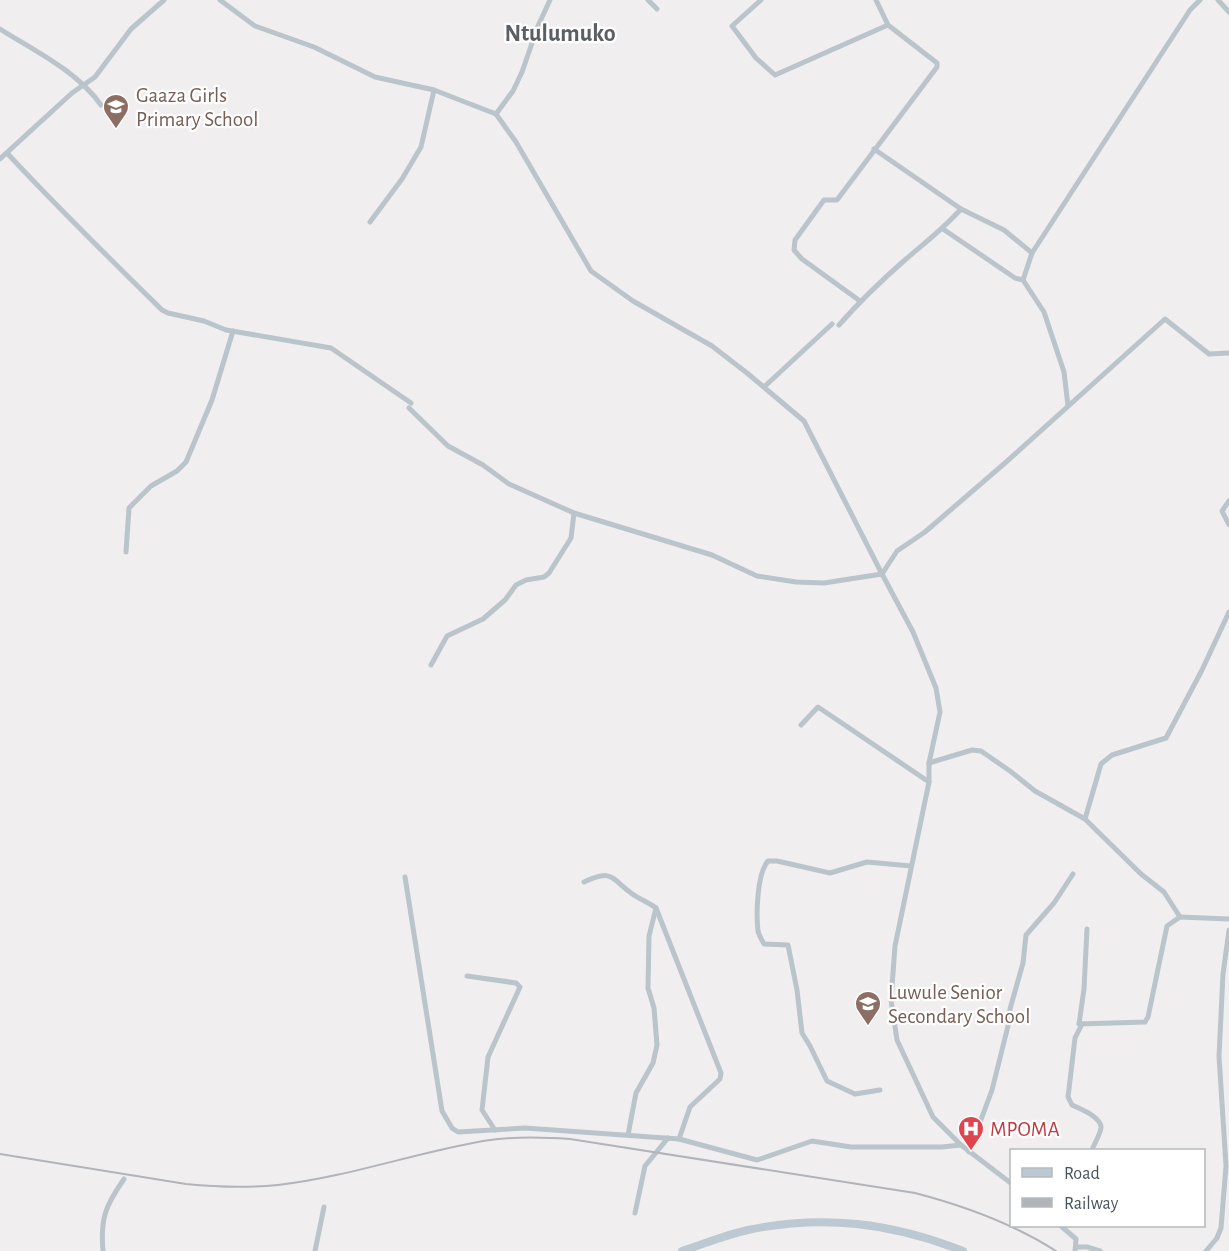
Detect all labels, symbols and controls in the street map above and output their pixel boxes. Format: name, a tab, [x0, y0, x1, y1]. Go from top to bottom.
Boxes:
district label: Ntulumuko	[504, 22, 616, 46]
place label: Gaaza Girls Primary School	[136, 85, 259, 130]
school or university icon: Gaaza Girls Primary School	[101, 92, 131, 130]
place label: Luwule Senior Secondary School	[888, 982, 1030, 1027]
school or university icon: Luwule Senior Secondary School	[853, 989, 883, 1027]
hospital icon: MPOMA	[956, 1114, 986, 1152]
place label: MPOMA	[990, 1119, 1060, 1140]
legend	[1010, 1149, 1205, 1227]
text: Road	[1064, 1165, 1100, 1183]
text: Railway	[1064, 1195, 1119, 1213]

